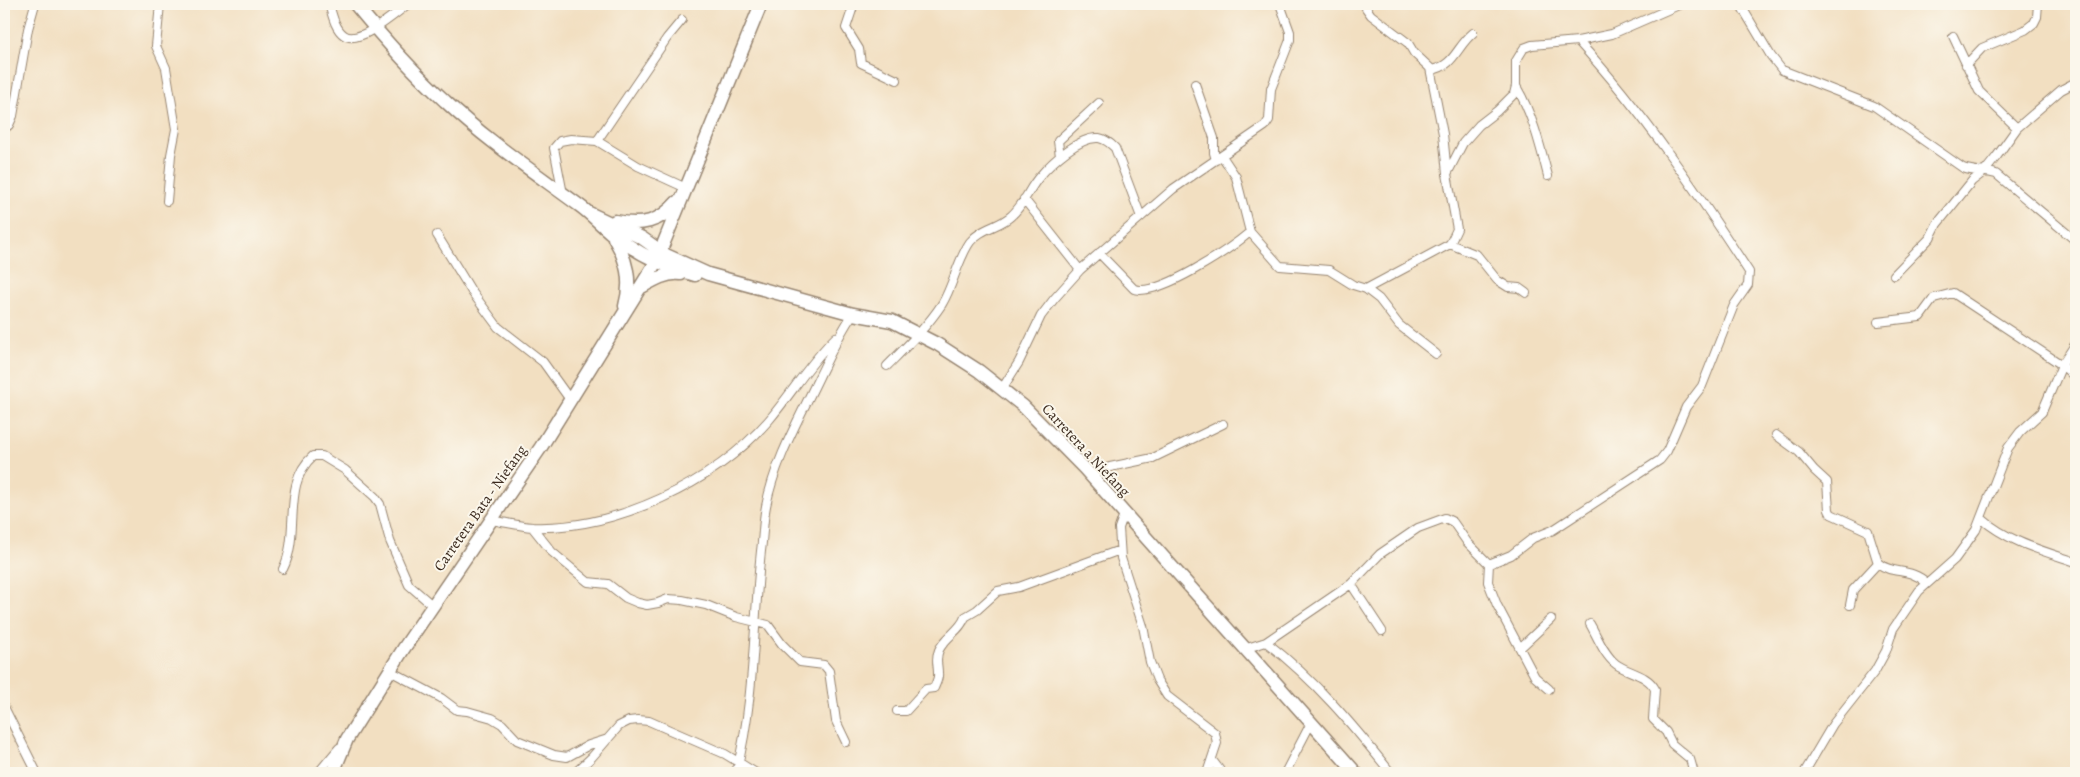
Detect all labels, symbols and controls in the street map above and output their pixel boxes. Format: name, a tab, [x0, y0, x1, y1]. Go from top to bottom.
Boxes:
street label: Carretera a Niefang	[1038, 399, 1135, 501]
street label: Carretera Bata - Niefang	[429, 441, 531, 575]

